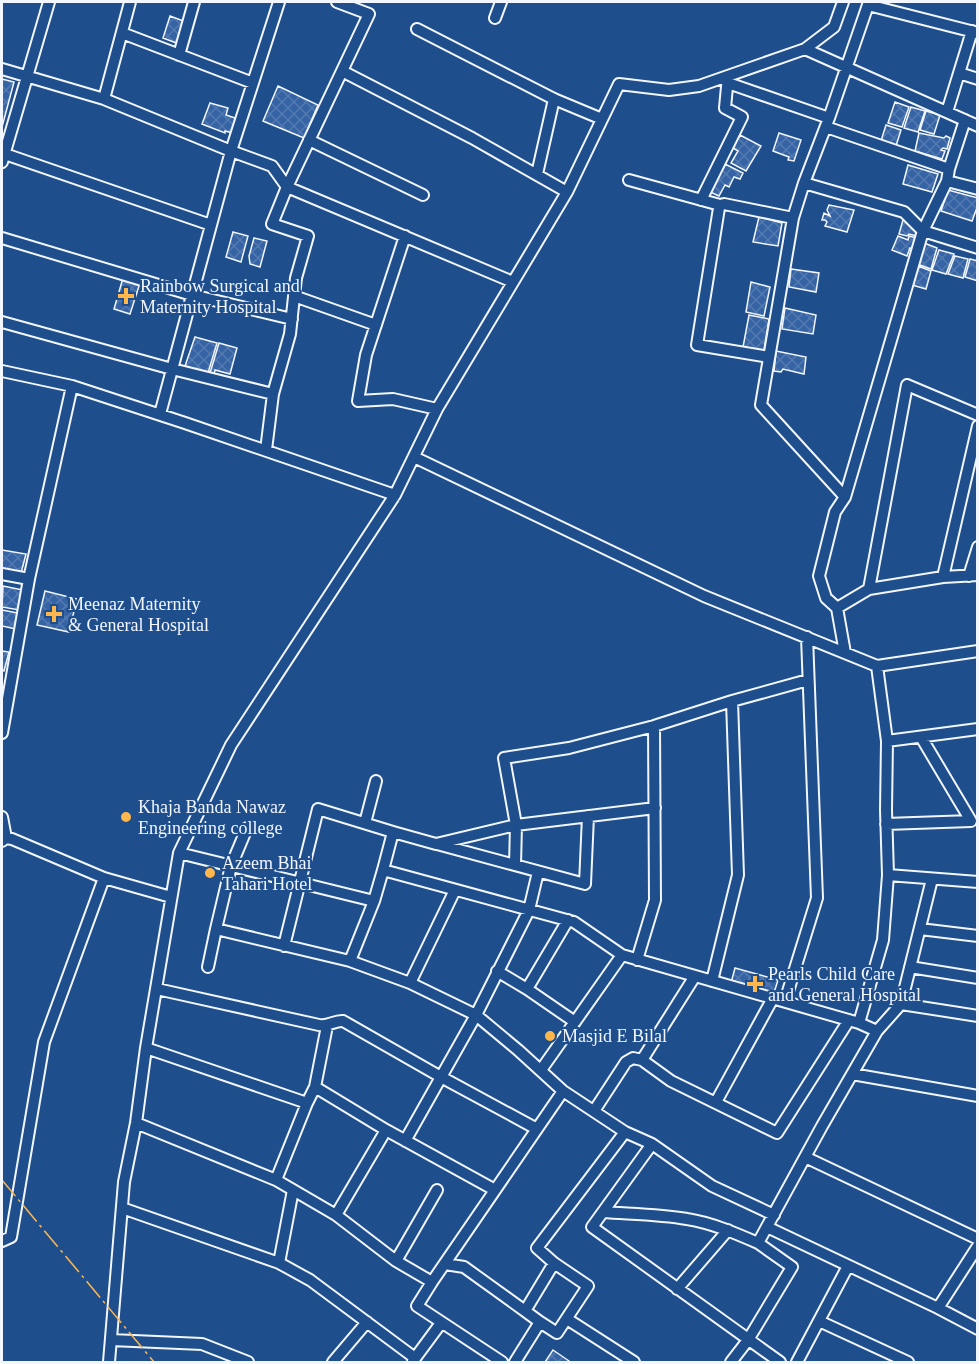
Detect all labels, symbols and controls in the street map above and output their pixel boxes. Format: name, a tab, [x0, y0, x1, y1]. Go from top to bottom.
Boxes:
place label: Rainbow Surgical and Maternity Hospital	[140, 276, 300, 317]
marker: Rainbow Surgical and Maternity Hospital	[117, 287, 135, 305]
place label: Meenaz Maternity & General Hospital	[68, 594, 209, 635]
marker: Meenaz Maternity & General Hospital	[45, 605, 63, 623]
place label: Khaja Banda Nawaz Engineering college	[138, 797, 286, 838]
marker: Khaja Banda Nawaz Engineering college	[119, 810, 133, 824]
place label: Azeem Bhai Tahari Hotel	[222, 853, 312, 894]
marker: Azeem Bhai Tahari Hotel	[203, 866, 217, 880]
place label: Pearls Child Care and General Hospital	[768, 964, 921, 1005]
marker: Pearls Child Care and General Hospital	[746, 975, 764, 993]
place label: Masjid E Bilal	[562, 1026, 667, 1046]
marker: Masjid E Bilal	[543, 1029, 557, 1043]

